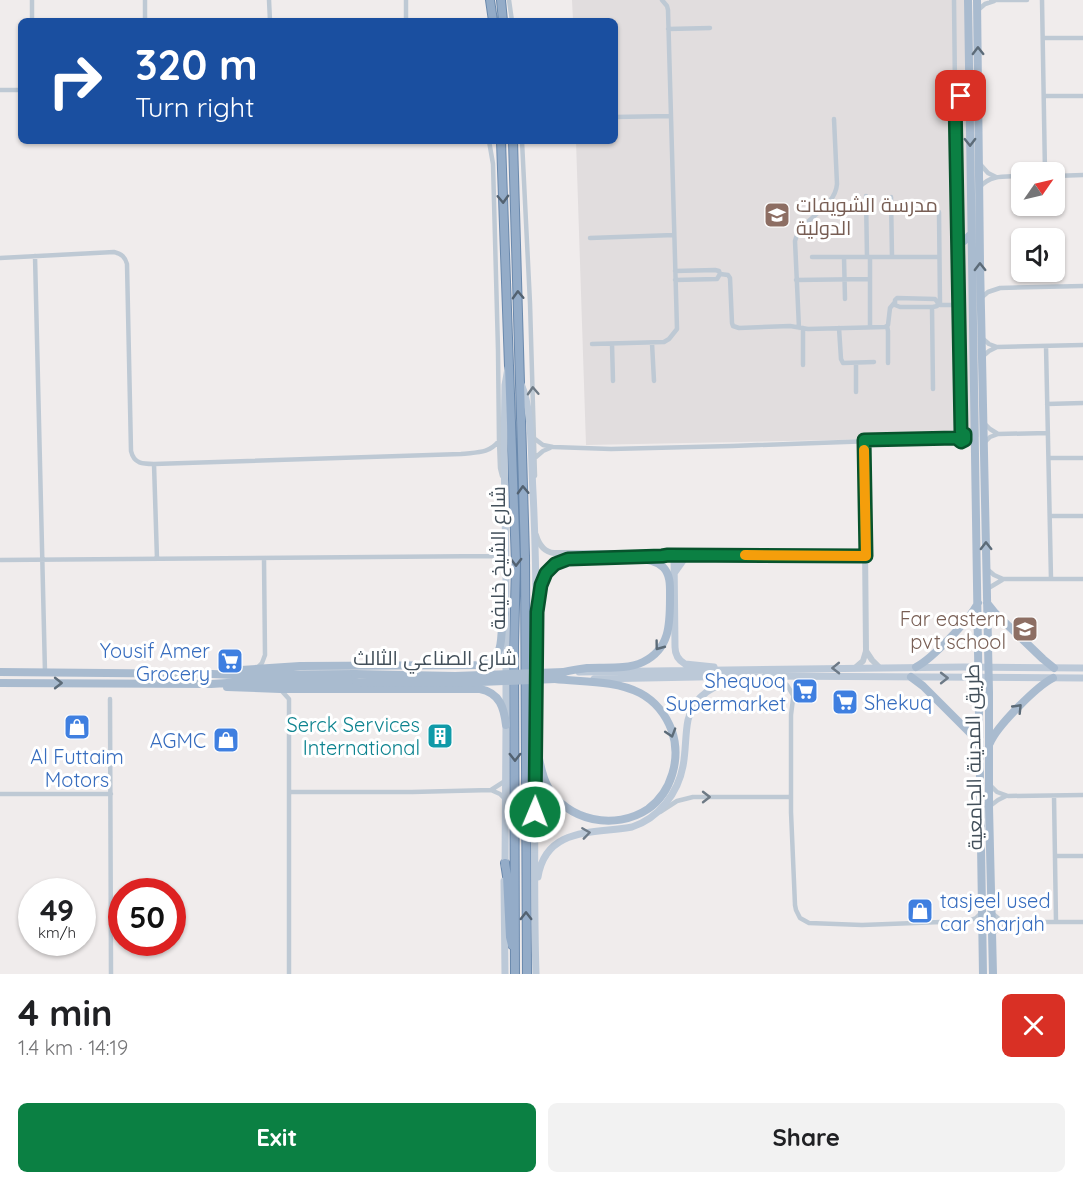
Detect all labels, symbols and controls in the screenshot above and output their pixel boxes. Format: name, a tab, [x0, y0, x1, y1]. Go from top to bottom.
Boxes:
text: 320 m	[135, 38, 258, 91]
icon: right	[36, 42, 114, 120]
one-way arrow	[971, 46, 984, 55]
pin	[935, 70, 986, 121]
icon: arrive	[944, 79, 977, 112]
text: Turn right	[135, 90, 254, 124]
one-way arrow	[963, 138, 976, 147]
north arrow	[1011, 162, 1065, 216]
map controls	[1011, 162, 1065, 282]
place label: مدرسة الشويفات الدولية	[796, 192, 938, 240]
one-way arrow	[496, 195, 509, 204]
school or university icon: مدرسة الشويفات الدولية	[762, 200, 792, 230]
button: sound	[1011, 228, 1065, 282]
one-way arrow	[974, 262, 986, 271]
one-way arrow	[511, 290, 524, 299]
one-way arrow	[527, 386, 540, 395]
one-way arrow	[517, 485, 529, 494]
street label: شارع الشيخ خليفة	[485, 486, 512, 630]
one-way arrow	[980, 541, 992, 550]
one-way arrow	[509, 558, 522, 567]
place label: Far eastern pvt school	[900, 606, 1006, 654]
school or university icon: Far eastern pvt school	[1010, 614, 1040, 644]
place label: Yousif Amer Grocery	[100, 638, 210, 686]
one-way arrow	[656, 640, 667, 651]
street label: شارع الصناعي الثالث	[353, 645, 517, 674]
supermarket icon: Yousif Amer Grocery	[215, 646, 245, 676]
one-way arrow	[832, 662, 841, 674]
street label: طريق المدينة الجامعية	[959, 664, 988, 850]
place label: Shequoq Supermarket	[666, 668, 786, 716]
one-way arrow	[940, 671, 949, 684]
supermarket icon: Shequoq Supermarket	[790, 676, 820, 706]
one-way arrow	[54, 677, 63, 689]
supermarket icon: Shekuq	[830, 687, 860, 717]
place label: Shekuq	[864, 690, 932, 715]
one-way arrow	[1011, 705, 1022, 715]
shop icon: Al Futtaim Motors	[62, 712, 92, 742]
place label: Serck Services International	[287, 712, 420, 760]
building icon: Serck Services International	[425, 721, 455, 751]
shop icon: AGMC	[211, 725, 241, 755]
one-way arrow	[664, 727, 677, 738]
place label: AGMC	[150, 728, 206, 753]
place label: Al Futtaim Motors	[30, 744, 124, 792]
one-way arrow	[509, 753, 521, 762]
position arrow	[503, 780, 567, 844]
one-way arrow	[702, 791, 711, 803]
one-way arrow	[582, 827, 591, 839]
speed limit sign: 50	[108, 878, 186, 956]
place label: tasjeel used car sharjah	[940, 888, 1051, 936]
text: 49	[40, 891, 74, 929]
shop icon: tasjeel used car sharjah	[905, 896, 935, 926]
one-way arrow	[520, 911, 532, 920]
text: km/h	[38, 923, 76, 942]
text: 4 min	[18, 990, 112, 1035]
button: close	[1002, 994, 1065, 1057]
text: 1.4 km · 14:19	[18, 1035, 128, 1060]
button: Exit	[18, 1103, 536, 1172]
button: Share	[548, 1103, 1065, 1172]

